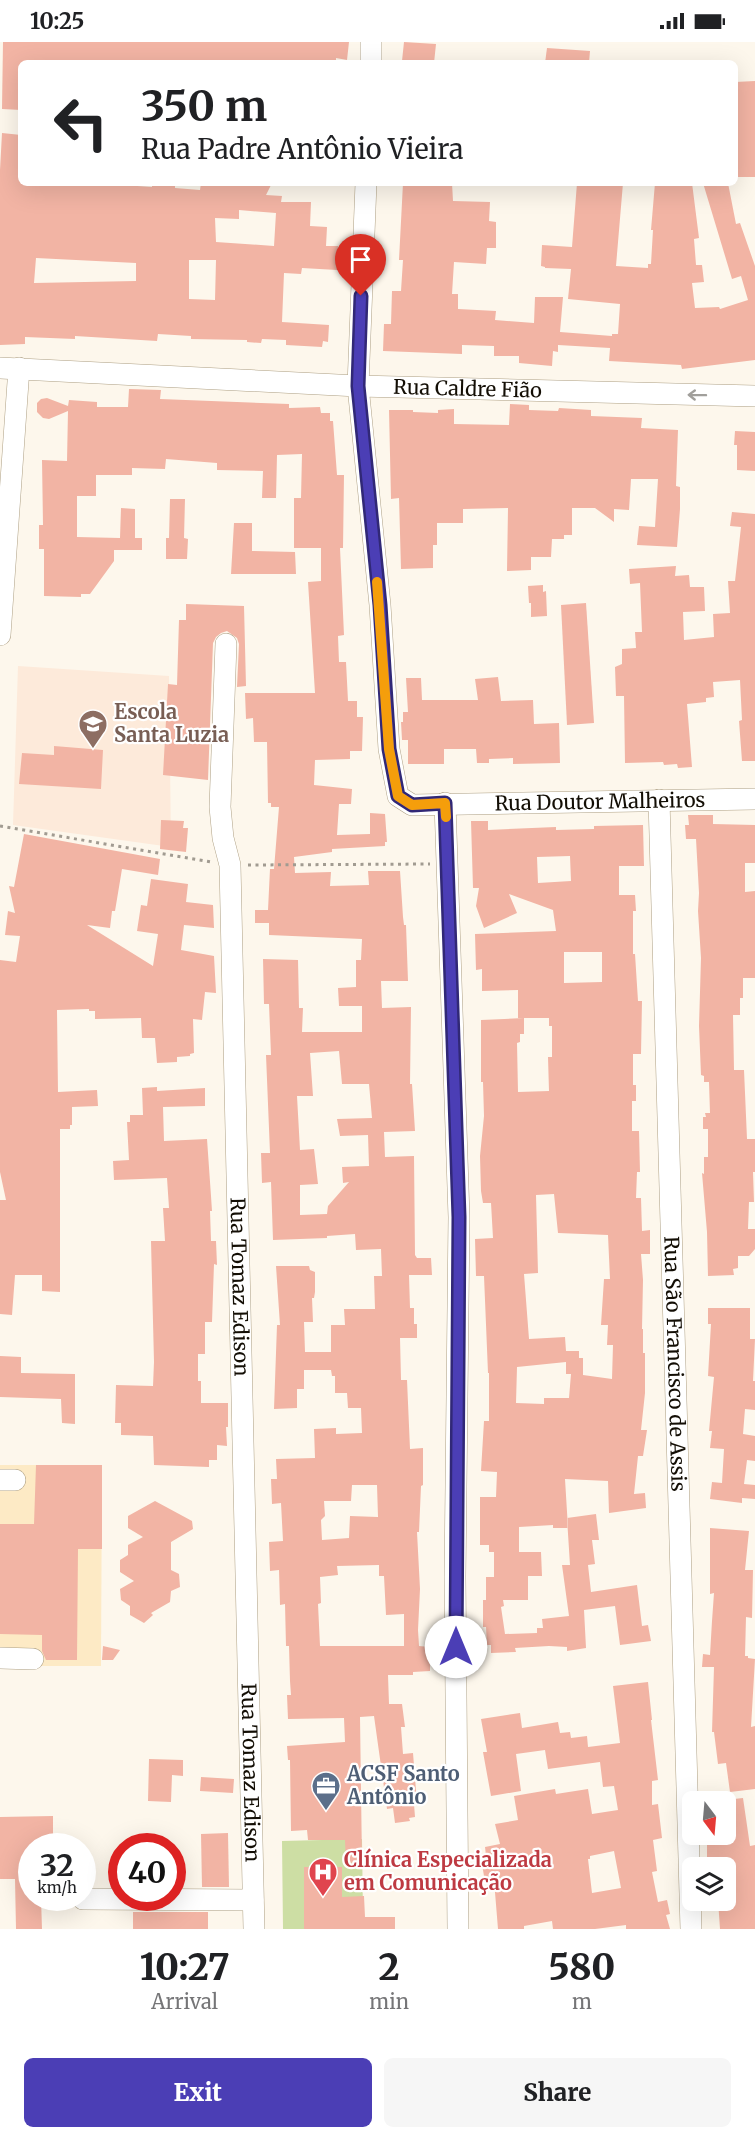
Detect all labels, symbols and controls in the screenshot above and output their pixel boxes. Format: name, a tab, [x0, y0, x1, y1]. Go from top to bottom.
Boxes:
text: 10:25	[30, 7, 84, 35]
text: 350 m	[141, 80, 267, 132]
icon: left	[42, 84, 120, 162]
text: Rua Padre Antônio Vieira	[141, 132, 464, 166]
pin	[335, 234, 386, 296]
icon: arrive	[344, 243, 377, 276]
street label: Rua Caldre Fião	[393, 374, 542, 403]
one-way arrow	[687, 389, 707, 401]
place label: Escola Santa Luzia	[114, 699, 229, 747]
school or university icon: Escola Santa Luzia	[77, 708, 109, 750]
street label: Rua Doutor Malheiros	[494, 787, 705, 816]
street label: Rua Tomaz Edison	[225, 1197, 255, 1377]
street label: Rua São Francisco de Assis	[659, 1236, 692, 1492]
position arrow	[424, 1615, 488, 1679]
street label: Rua Tomaz Edison	[236, 1683, 265, 1862]
place label: ACSF Santo Antônio	[346, 1761, 460, 1809]
office icon: ACSF Santo Antônio	[310, 1770, 342, 1812]
north arrow	[682, 1791, 736, 1845]
map controls	[682, 1791, 736, 1911]
speed limit sign: 40	[108, 1833, 186, 1911]
text: 32	[40, 1846, 74, 1884]
place label: Clínica Especializada em Comunicação	[344, 1847, 552, 1895]
hospital icon: Clínica Especializada em Comunicação	[307, 1856, 339, 1898]
button: layers	[682, 1857, 736, 1911]
text: km/h	[37, 1878, 77, 1897]
text: 10:27	[140, 1945, 230, 1990]
text: 2	[379, 1945, 400, 1990]
text: 580	[549, 1945, 615, 1990]
text: Arrival	[151, 1989, 218, 2014]
text: min	[369, 1989, 409, 2014]
text: m	[572, 1989, 592, 2014]
button: Exit	[24, 2058, 372, 2127]
button: Share	[384, 2058, 731, 2127]

